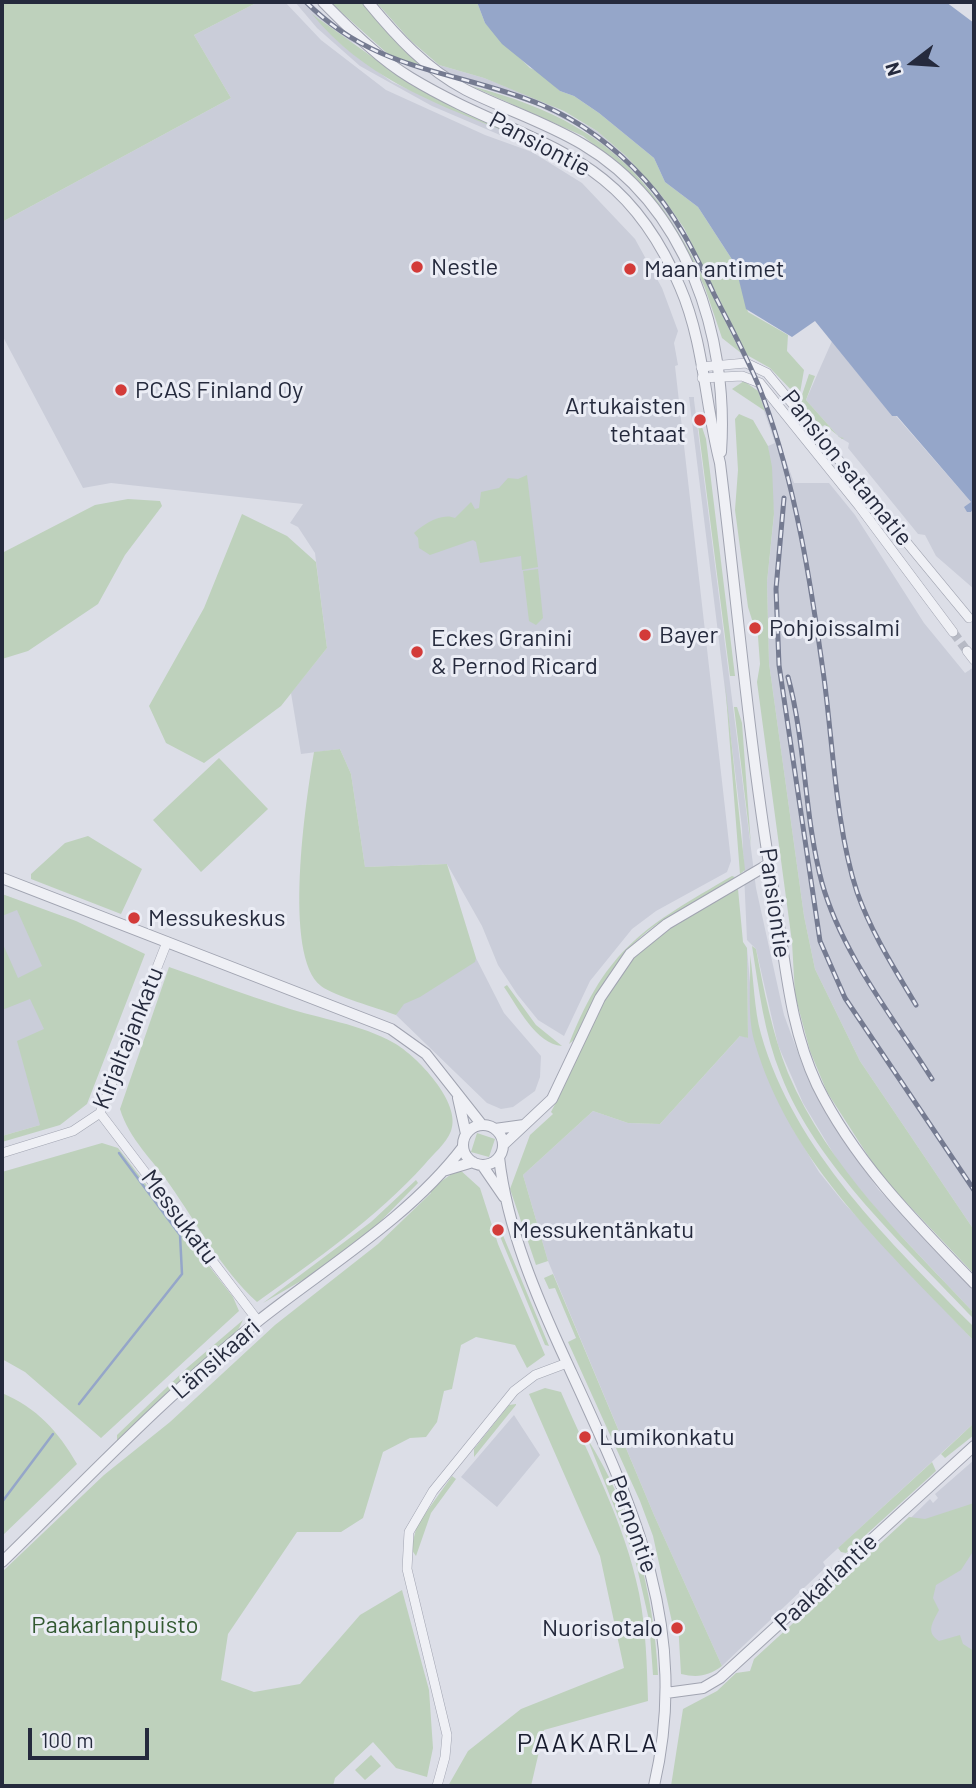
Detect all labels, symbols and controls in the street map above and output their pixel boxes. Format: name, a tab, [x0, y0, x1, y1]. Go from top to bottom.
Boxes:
north arrow	[878, 28, 948, 98]
text: N	[880, 60, 905, 79]
street label: Pansiontie	[484, 105, 596, 183]
place label: Nestle	[431, 253, 498, 281]
place label: Maan antimet	[644, 255, 785, 283]
marker: Nestle	[409, 259, 425, 275]
marker: Maan antimet	[622, 261, 638, 277]
place label: PCAS Finland Oy	[135, 376, 303, 404]
marker: PCAS Finland Oy	[113, 382, 129, 398]
street label: Pansion satamatie	[775, 384, 919, 552]
place label: Artukaisten tehtaat	[565, 392, 686, 448]
marker: Artukaisten tehtaat	[692, 412, 708, 428]
place label: Pohjoissalmi	[769, 614, 900, 642]
marker: Pohjoissalmi	[747, 620, 763, 636]
place label: Bayer	[659, 621, 718, 649]
place label: Eckes Granini & Pernod Ricard	[431, 624, 598, 680]
marker: Bayer	[637, 627, 653, 643]
marker: Eckes Granini & Pernod Ricard	[409, 644, 425, 660]
street label: Pansiontie	[753, 846, 797, 960]
place label: Messukeskus	[148, 904, 285, 932]
marker: Messukeskus	[126, 910, 142, 926]
street label: Kirjaltajankatu	[86, 963, 170, 1113]
street label: Messukatu	[135, 1164, 225, 1270]
place label: Messukentänkatu	[512, 1216, 694, 1244]
marker: Messukentänkatu	[490, 1222, 506, 1238]
street label: Länsikaari	[166, 1313, 266, 1405]
place label: Lumikonkatu	[599, 1423, 735, 1451]
marker: Lumikonkatu	[577, 1429, 593, 1445]
street label: Pernontie	[602, 1471, 664, 1577]
street label: Paakarlantie	[769, 1527, 883, 1637]
park label: Paakarlanpuisto	[31, 1611, 199, 1639]
place label: Nuorisotalo	[542, 1614, 663, 1642]
marker: Nuorisotalo	[669, 1620, 685, 1636]
scale bar	[32, 1714, 152, 1758]
text: 100 m	[41, 1727, 94, 1752]
district label: PAAKARLA	[518, 1727, 658, 1759]

